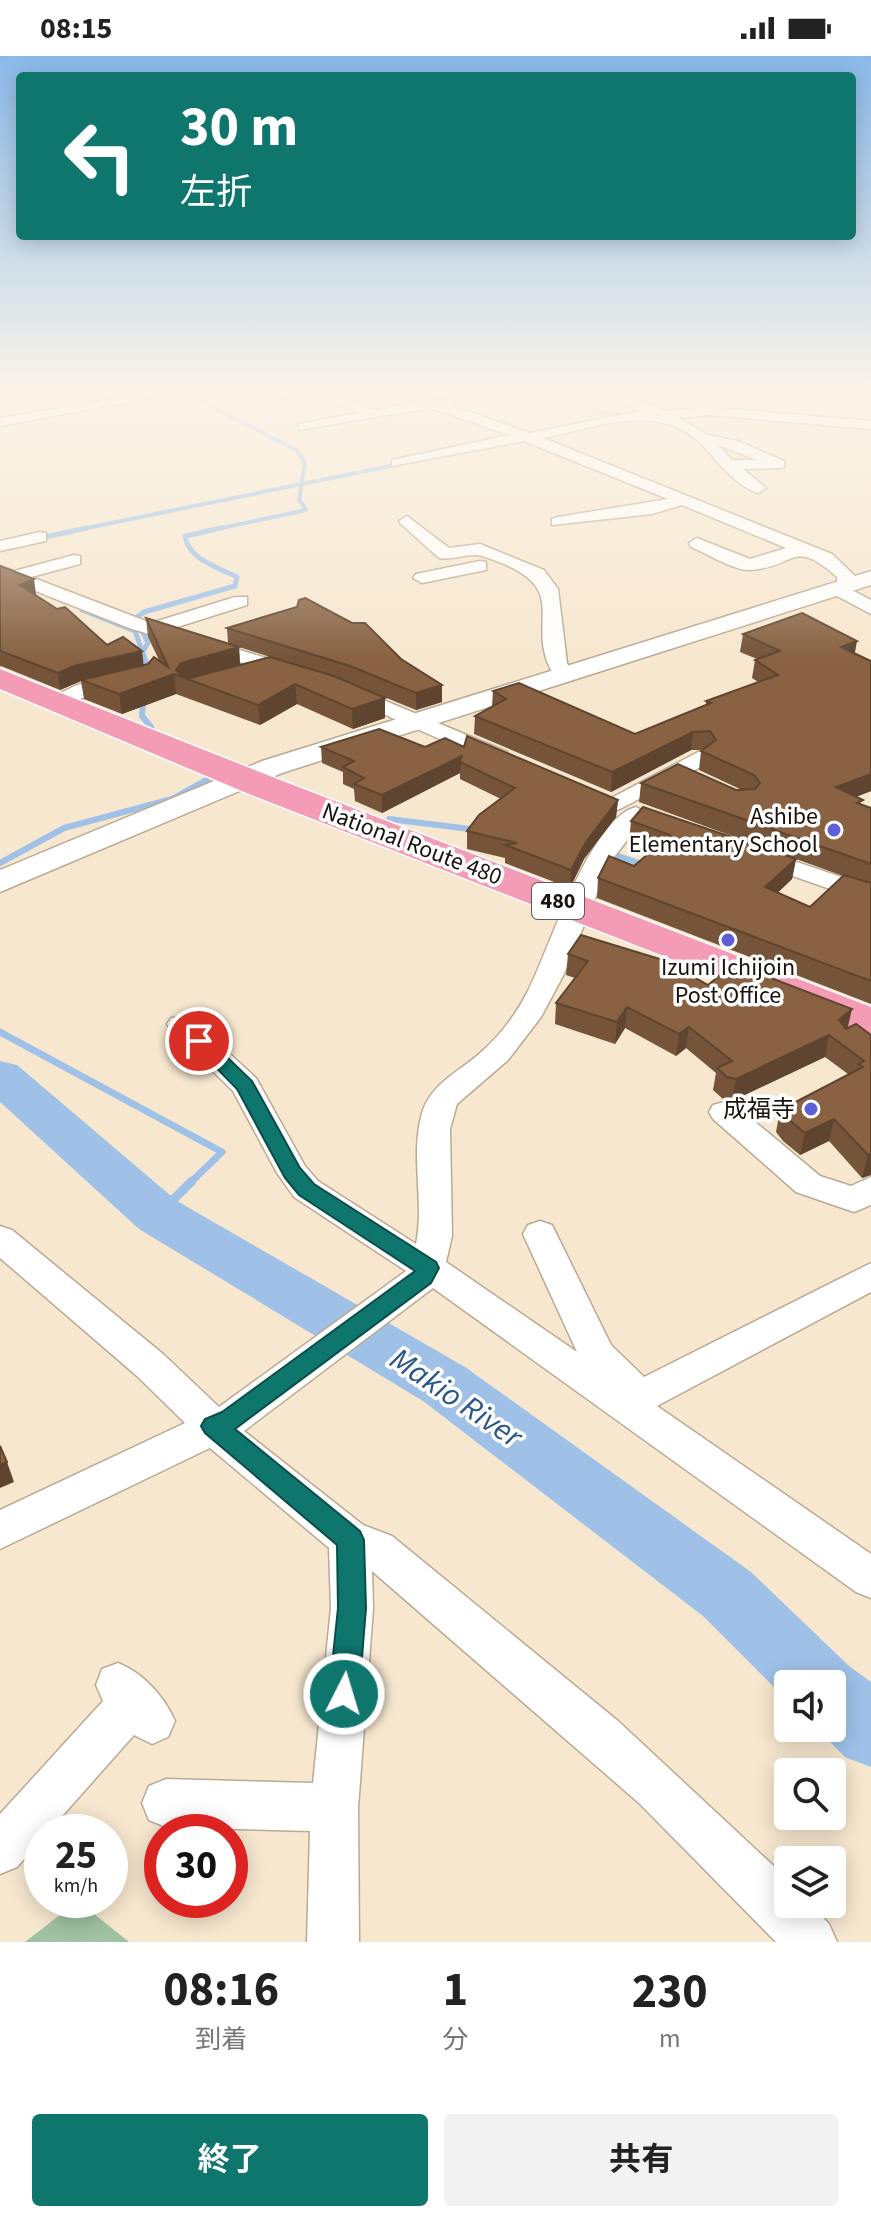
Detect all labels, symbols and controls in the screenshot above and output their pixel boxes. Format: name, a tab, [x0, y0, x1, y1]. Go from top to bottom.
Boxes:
text: 08:15	[40, 7, 112, 50]
text: 30 m	[180, 88, 298, 167]
icon: left	[48, 104, 152, 208]
text: 左折	[180, 167, 252, 218]
street label: National Route 480	[317, 794, 507, 894]
place label: Ashibe Elementary School	[629, 799, 818, 862]
marker: Ashibe Elementary School	[825, 821, 843, 839]
road number: 480	[532, 883, 584, 919]
marker: Izumi Ichijoin Post Office	[719, 931, 737, 949]
place label: Izumi Ichijoin Post Office	[661, 950, 795, 1013]
pin	[165, 1007, 233, 1075]
icon: arrive	[177, 1019, 221, 1063]
place label: 成福寺	[723, 1092, 795, 1127]
marker: 成福寺	[802, 1100, 820, 1118]
water label: Makio River	[380, 1337, 533, 1461]
position arrow	[302, 1652, 386, 1736]
map controls	[774, 1670, 846, 1918]
button: sound	[774, 1670, 846, 1742]
button: search	[774, 1758, 846, 1830]
speed limit sign: 30	[144, 1814, 248, 1918]
text: 25	[55, 1827, 97, 1884]
button: layers	[774, 1846, 846, 1918]
text: km/h	[54, 1872, 98, 1900]
text: 08:16	[163, 1956, 279, 2024]
text: 1	[443, 1956, 468, 2024]
text: 230	[632, 1958, 708, 2026]
text: m	[659, 2020, 680, 2057]
text: 到着	[195, 2021, 247, 2058]
text: 分	[442, 2021, 468, 2058]
button: 終了	[32, 2114, 428, 2206]
button: 共有	[444, 2114, 839, 2206]

